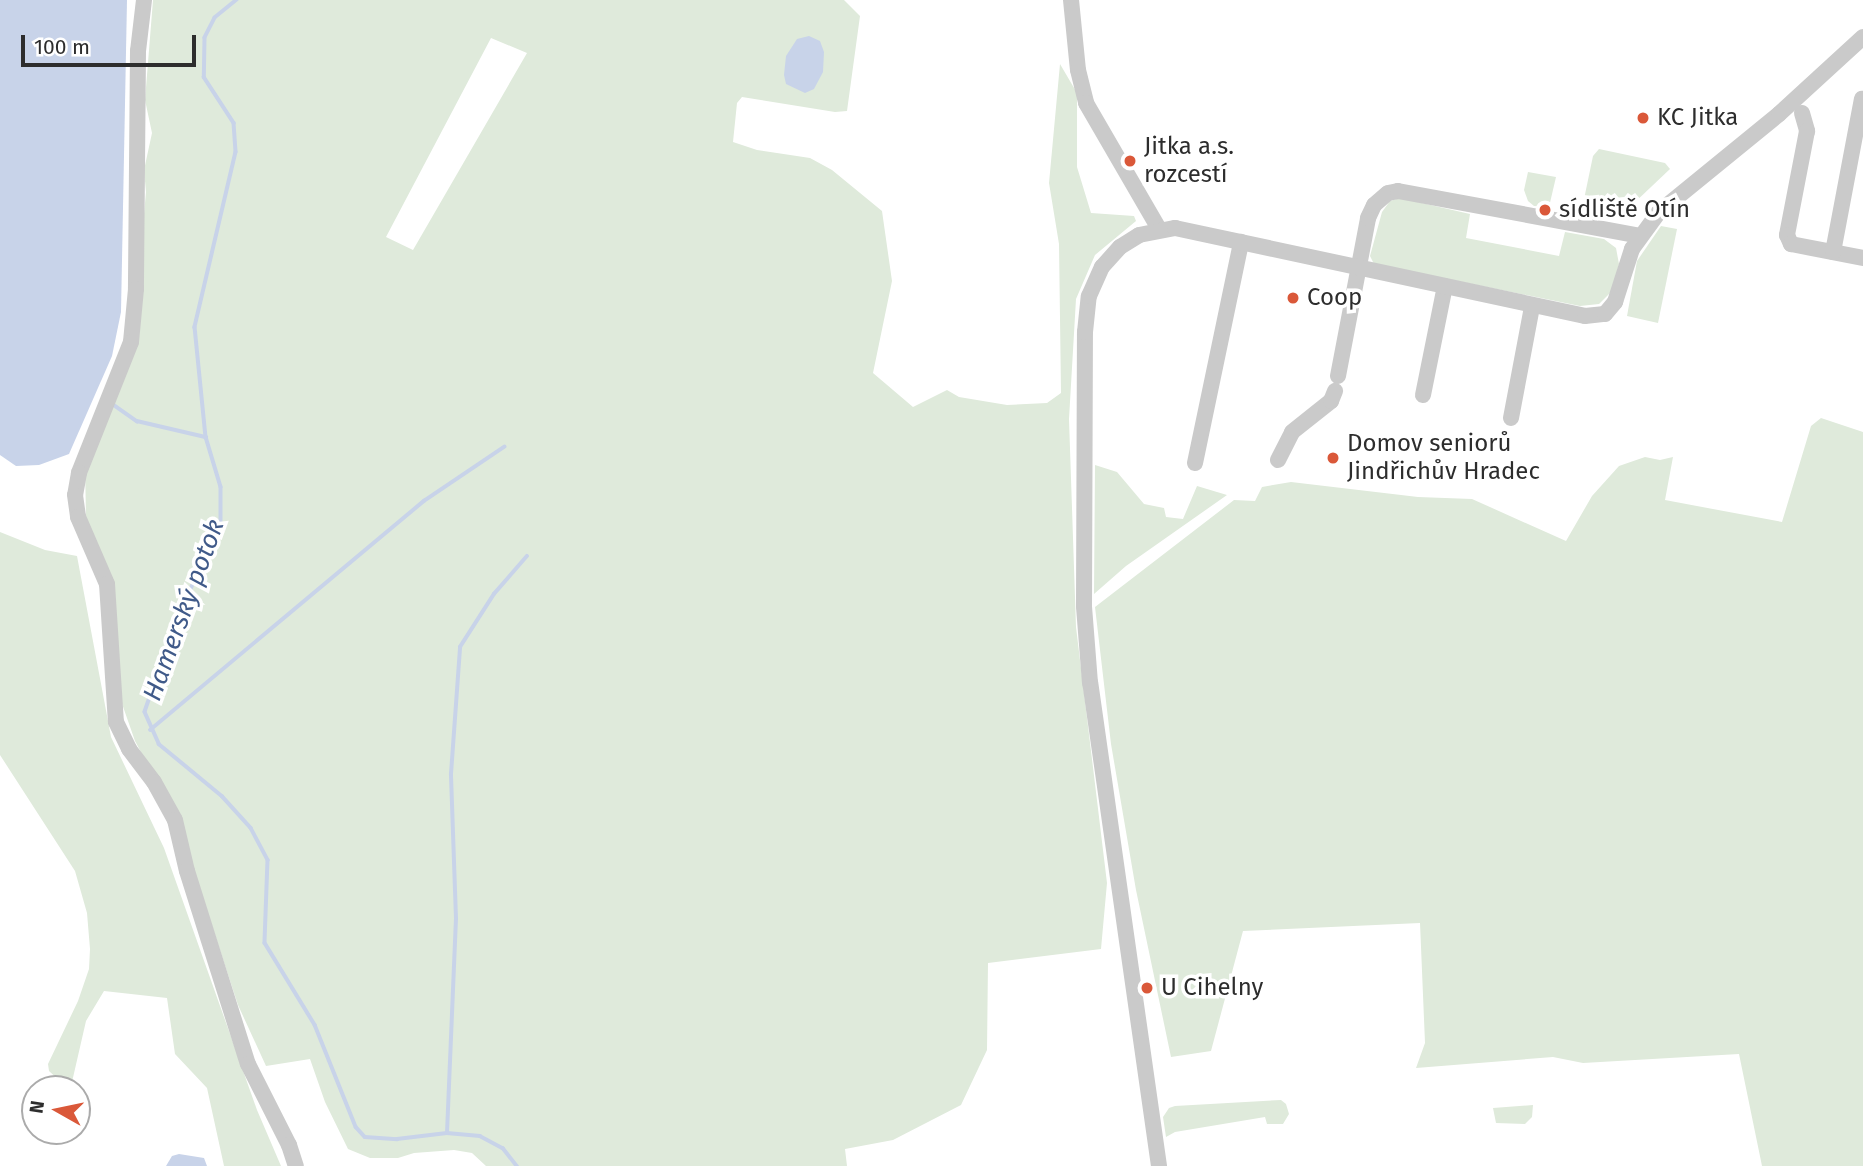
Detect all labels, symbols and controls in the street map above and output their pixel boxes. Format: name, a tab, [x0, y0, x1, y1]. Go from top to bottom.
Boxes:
scale bar	[24, 21, 200, 65]
text: 100 m	[34, 34, 90, 60]
place label: KC Jitka	[1657, 104, 1738, 132]
marker: KC Jitka	[1635, 110, 1651, 126]
place label: Jitka a.s. rozcestí	[1144, 133, 1234, 189]
marker: Jitka a.s. rozcestí	[1122, 153, 1138, 169]
place label: sídliště Otín	[1559, 196, 1690, 224]
marker: sídliště Otín	[1537, 202, 1553, 218]
place label: Coop	[1307, 284, 1362, 312]
marker: Coop	[1285, 290, 1301, 306]
place label: Domov seniorů Jindřichův Hradec	[1347, 430, 1540, 486]
marker: Domov seniorů Jindřichův Hradec	[1325, 450, 1341, 466]
water label: Hamerský potok	[137, 515, 231, 705]
place label: U Cihelny	[1161, 974, 1263, 1002]
marker: U Cihelny	[1139, 980, 1155, 996]
north arrow	[21, 1075, 91, 1145]
text: N	[24, 1099, 49, 1115]

